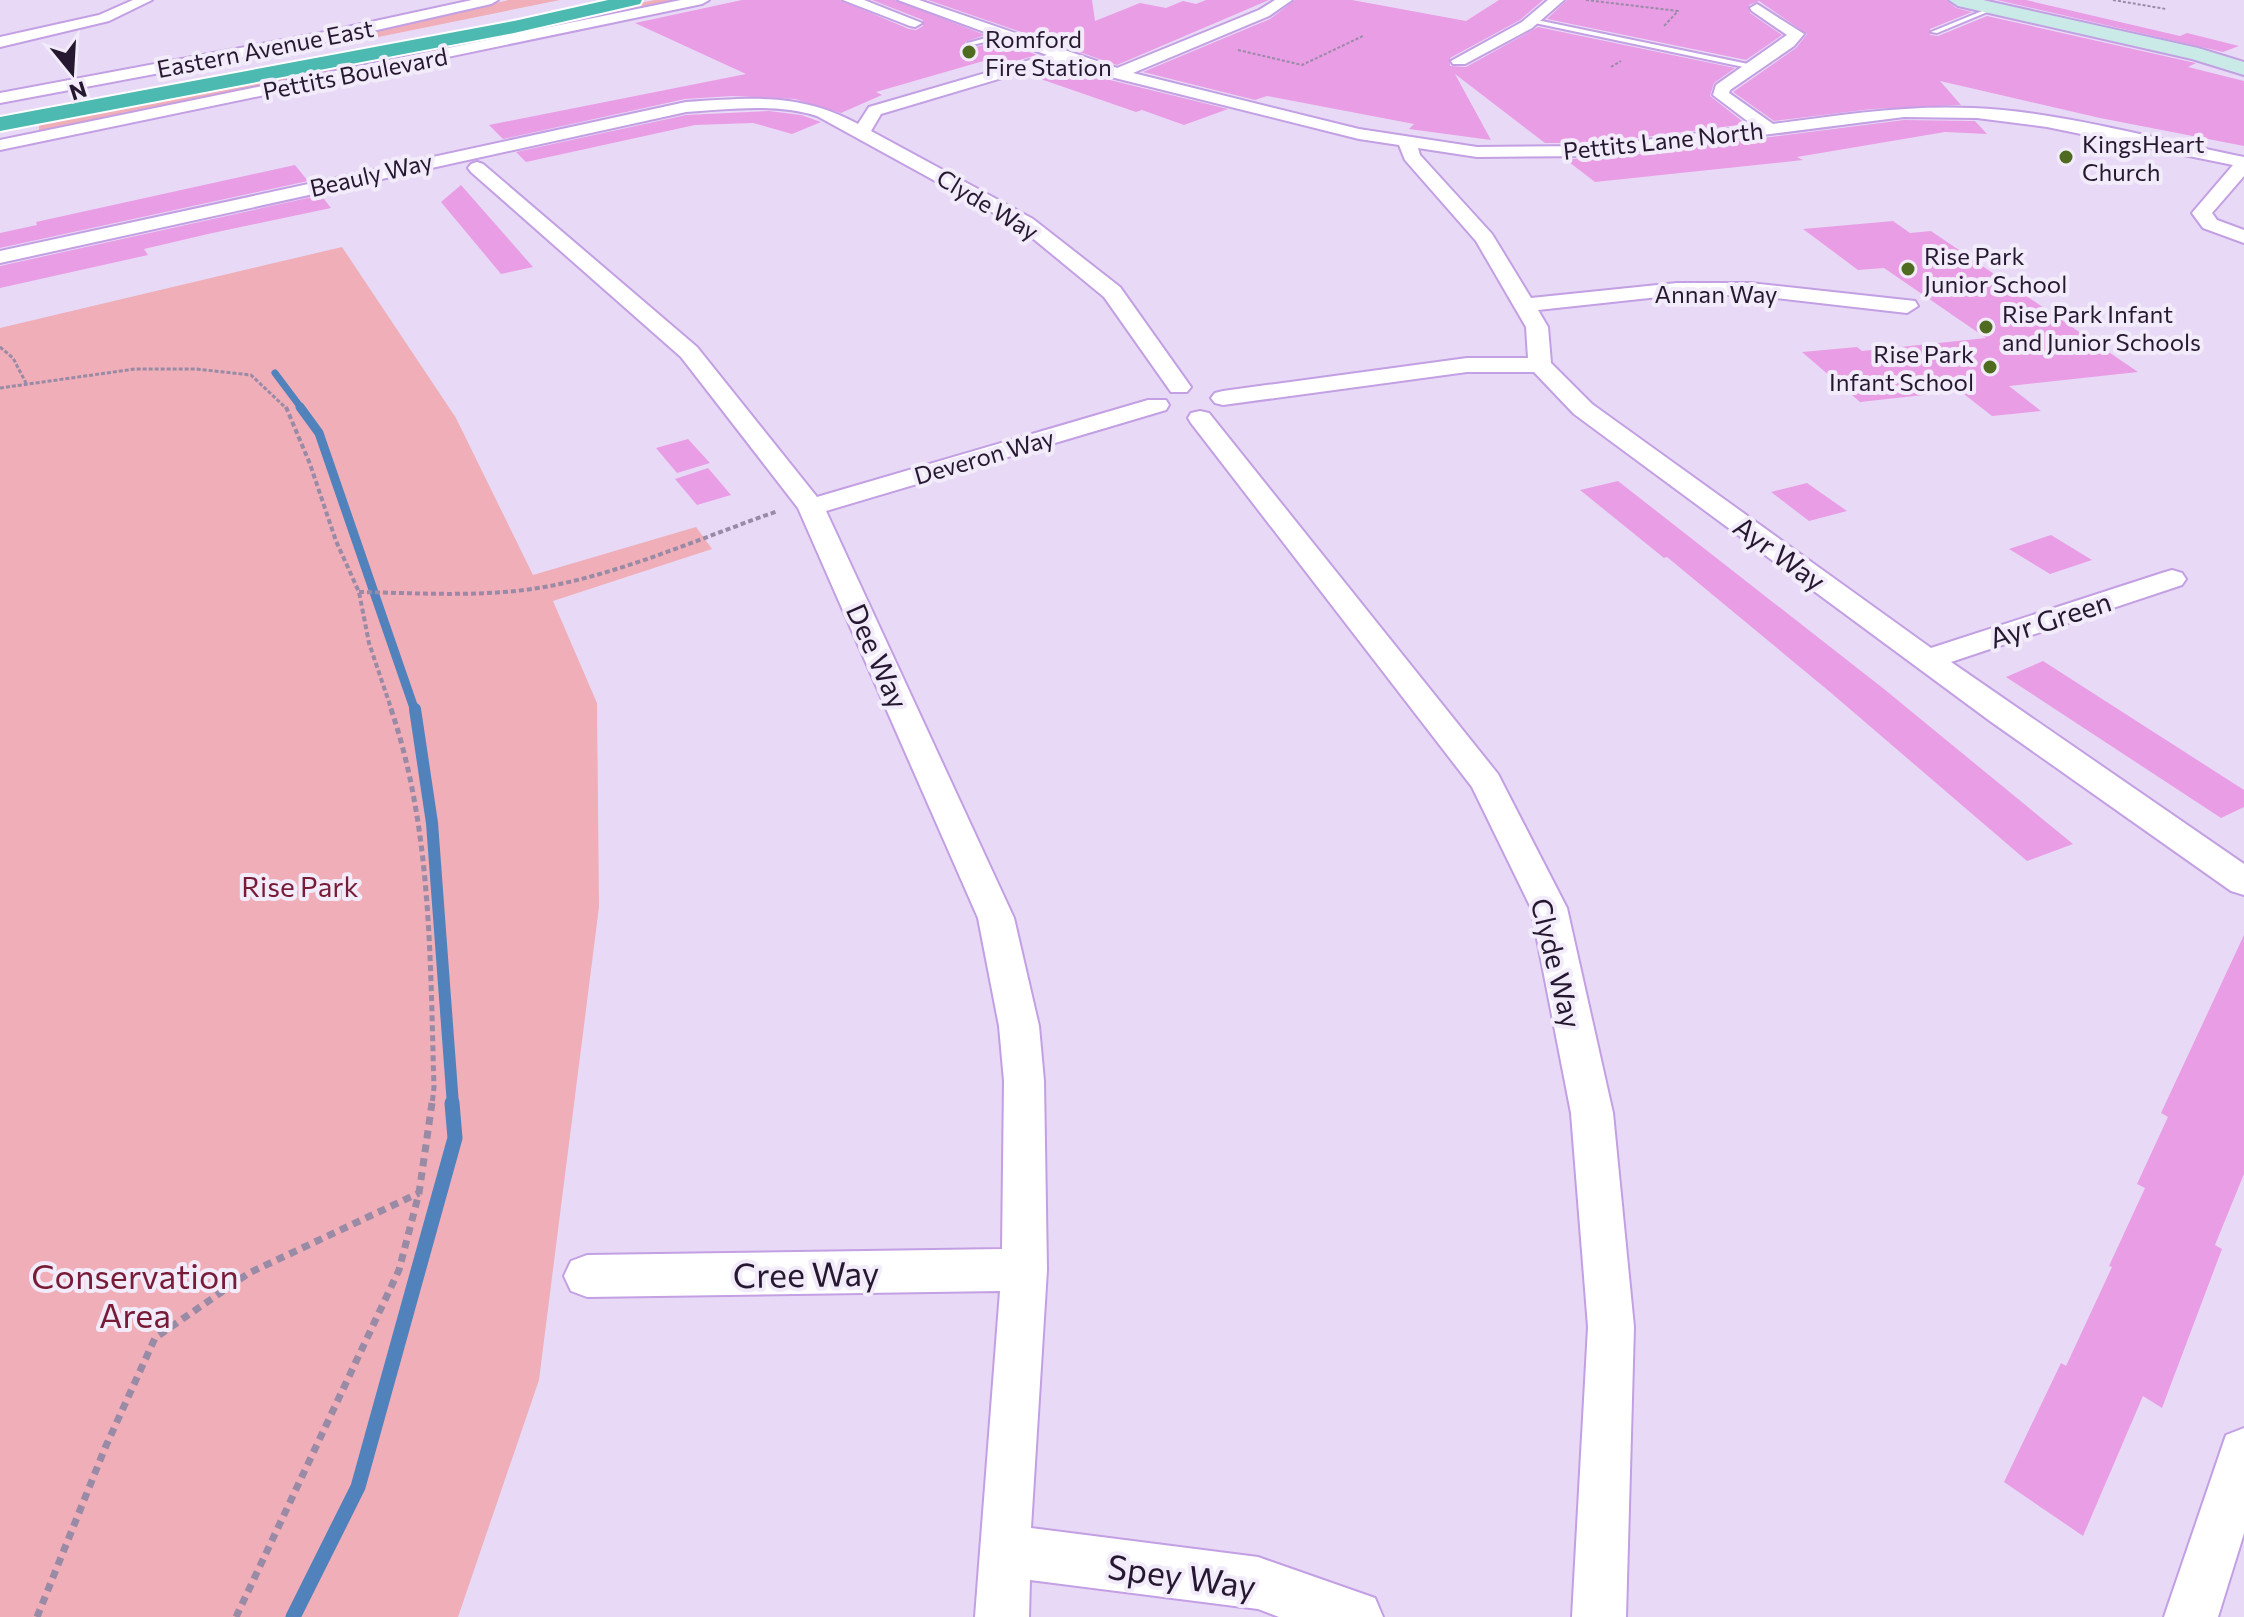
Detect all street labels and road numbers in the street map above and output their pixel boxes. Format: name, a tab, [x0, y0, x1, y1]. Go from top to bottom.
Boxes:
street label: Eastern Avenue East	[154, 13, 376, 83]
street label: Pettits Boulevard	[260, 41, 450, 105]
street label: Pettits Lane North	[1561, 115, 1765, 165]
street label: Beauly Way	[307, 146, 435, 202]
street label: Clyde Way	[932, 162, 1044, 246]
street label: Annan Way	[1655, 279, 1777, 308]
street label: Deveron Way	[911, 422, 1057, 490]
street label: Ayr Way	[1727, 508, 1833, 598]
street label: Ayr Green	[1985, 583, 2115, 655]
street label: Dee Way	[840, 598, 916, 714]
street label: Clyde Way	[1524, 895, 1590, 1031]
street label: Cree Way	[732, 1251, 880, 1295]
street label: Spey Way	[1105, 1544, 1259, 1606]

